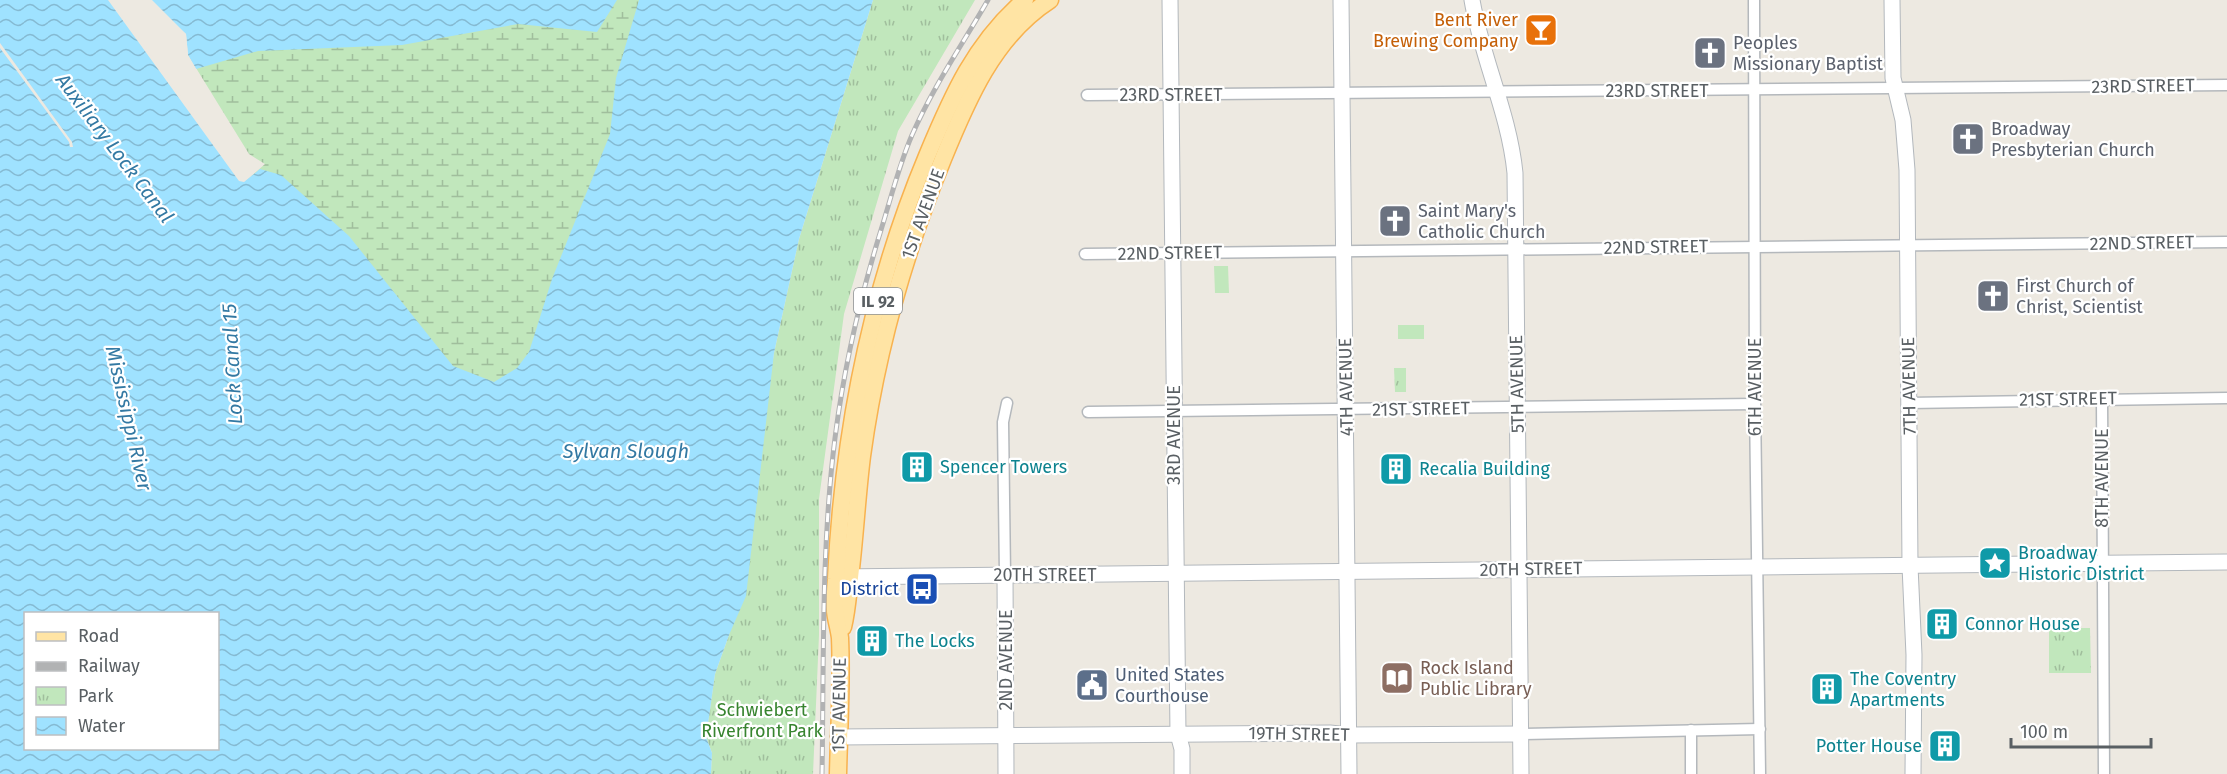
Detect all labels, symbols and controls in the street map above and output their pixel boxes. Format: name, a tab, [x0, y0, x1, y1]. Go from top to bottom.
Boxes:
place label: Bent River Brewing Company	[1373, 9, 1518, 52]
bar icon: Bent River Brewing Company	[1523, 12, 1559, 48]
place label: Peoples Missionary Baptist	[1733, 32, 1884, 75]
church icon: Peoples Missionary Baptist	[1692, 35, 1728, 71]
water label: Auxiliary Lock Canal	[50, 68, 179, 227]
street label: 23RD STREET	[2091, 74, 2195, 98]
street label: 23RD STREET	[1605, 80, 1709, 102]
street label: 23RD STREET	[1119, 84, 1223, 106]
place label: Broadway Presbyterian Church	[1991, 118, 2155, 161]
church icon: Broadway Presbyterian Church	[1950, 121, 1986, 157]
street label: 1ST AVENUE	[896, 166, 950, 262]
place label: Saint Mary's Catholic Church	[1418, 200, 1545, 243]
church icon: Saint Mary's Catholic Church	[1377, 203, 1413, 239]
street label: 22ND STREET	[2089, 231, 2195, 255]
street label: 22ND STREET	[1603, 235, 1709, 259]
street label: 22ND STREET	[1117, 241, 1223, 265]
place label: First Church of Christ, Scientist	[2016, 275, 2143, 318]
church icon: First Church of Christ, Scientist	[1975, 278, 2011, 314]
road number: IL 92	[854, 288, 902, 314]
water label: Lock Canal 15	[217, 303, 247, 425]
street label: 5TH AVENUE	[1505, 335, 1529, 433]
street label: 7TH AVENUE	[1897, 337, 1921, 435]
street label: 4TH AVENUE	[1334, 338, 1358, 436]
street label: 6TH AVENUE	[1744, 338, 1766, 436]
water label: Mississippi River	[101, 343, 158, 494]
street label: 3RD AVENUE	[1163, 385, 1185, 485]
street label: 21ST STREET	[2019, 387, 2118, 411]
street label: 21ST STREET	[1372, 397, 1471, 421]
street label: 8TH AVENUE	[2091, 428, 2113, 528]
water label: Sylvan Slough	[562, 439, 689, 463]
building icon: Spencer Towers	[899, 449, 935, 485]
building icon: Recalia Building	[1378, 451, 1414, 487]
place label: Spencer Towers	[940, 456, 1067, 478]
place label: Recalia Building	[1419, 458, 1550, 480]
place label: Broadway Historic District	[2018, 542, 2145, 585]
place icon: Broadway Historic District	[1977, 545, 2013, 581]
street label: 20TH STREET	[1479, 557, 1583, 581]
street label: 20TH STREET	[994, 564, 1097, 586]
bus stop icon: District	[904, 571, 940, 607]
place label: District	[840, 578, 899, 600]
building icon: Connor House	[1924, 606, 1960, 642]
street label: 2ND AVENUE	[995, 609, 1017, 711]
legend	[24, 612, 219, 750]
place label: Connor House	[1965, 613, 2080, 635]
building icon: The Locks	[854, 623, 890, 659]
text: Road	[78, 625, 120, 647]
place label: The Locks	[895, 630, 975, 652]
text: Railway	[78, 655, 140, 677]
street label: 1ST AVENUE	[827, 657, 851, 753]
place label: Rock Island Public Library	[1420, 657, 1532, 700]
library icon: Rock Island Public Library	[1379, 660, 1415, 696]
place label: United States Courthouse	[1115, 664, 1225, 707]
public building icon: United States Courthouse	[1074, 667, 1110, 703]
place label: The Coventry Apartments	[1850, 668, 1956, 711]
building icon: The Coventry Apartments	[1809, 671, 1845, 707]
text: Park	[78, 685, 114, 707]
park label: Schwiebert Riverfront Park	[701, 699, 824, 742]
scale bar	[2011, 711, 2150, 749]
text: Water	[78, 715, 125, 737]
text: 100 m	[2020, 721, 2068, 743]
street label: 19TH STREET	[1248, 722, 1351, 746]
building icon: Potter House	[1927, 728, 1963, 764]
place label: Potter House	[1816, 735, 1922, 757]

